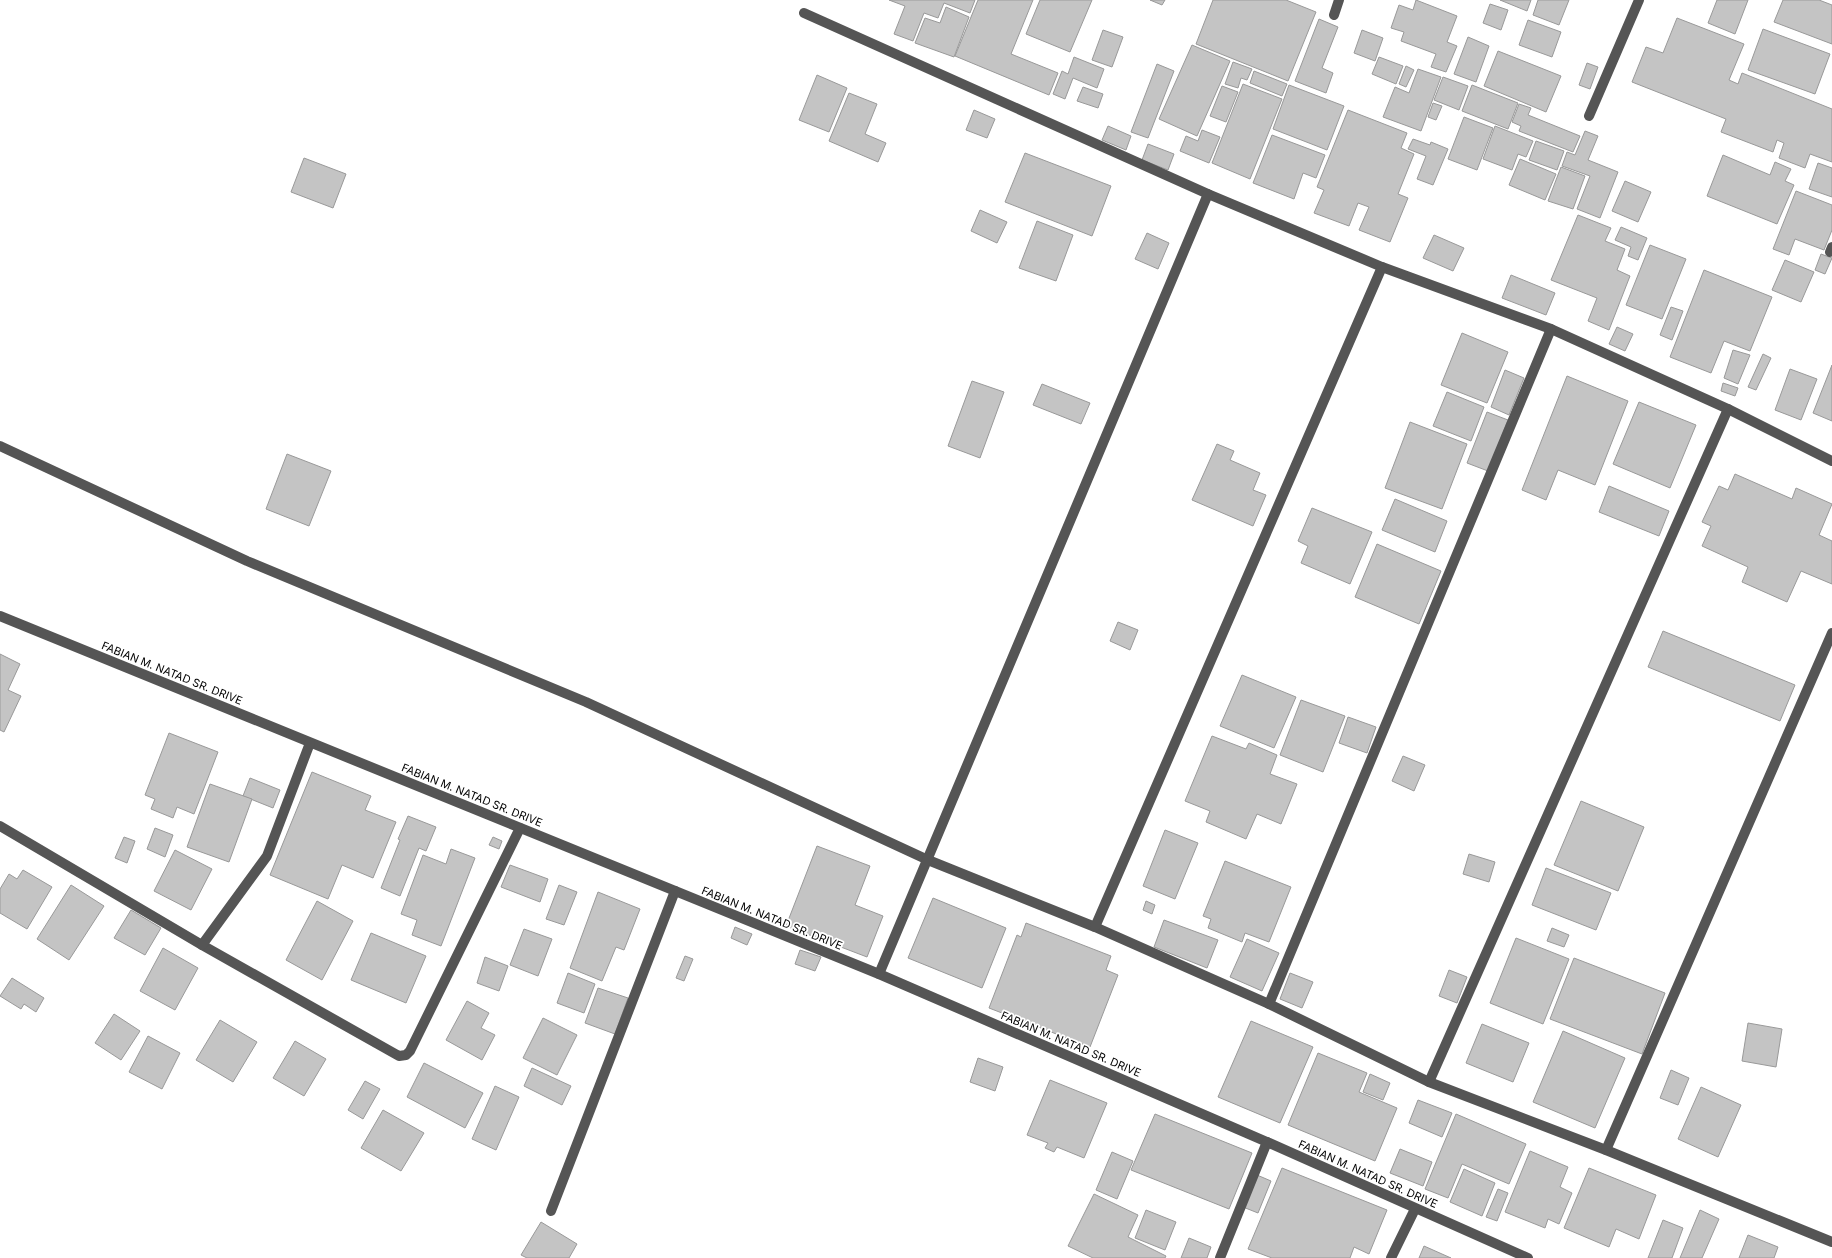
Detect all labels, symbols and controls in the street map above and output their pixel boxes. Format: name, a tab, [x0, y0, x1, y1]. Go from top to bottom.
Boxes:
street label: FABIAN M. NATAD SR. DRIVE	[100, 638, 244, 708]
street label: FABIAN M. NATAD SR. DRIVE	[400, 760, 544, 830]
street label: FABIAN M. NATAD SR. DRIVE	[700, 883, 844, 953]
street label: FABIAN M. NATAD SR. DRIVE	[999, 1008, 1143, 1080]
street label: FABIAN M. NATAD SR. DRIVE	[1296, 1137, 1440, 1211]

